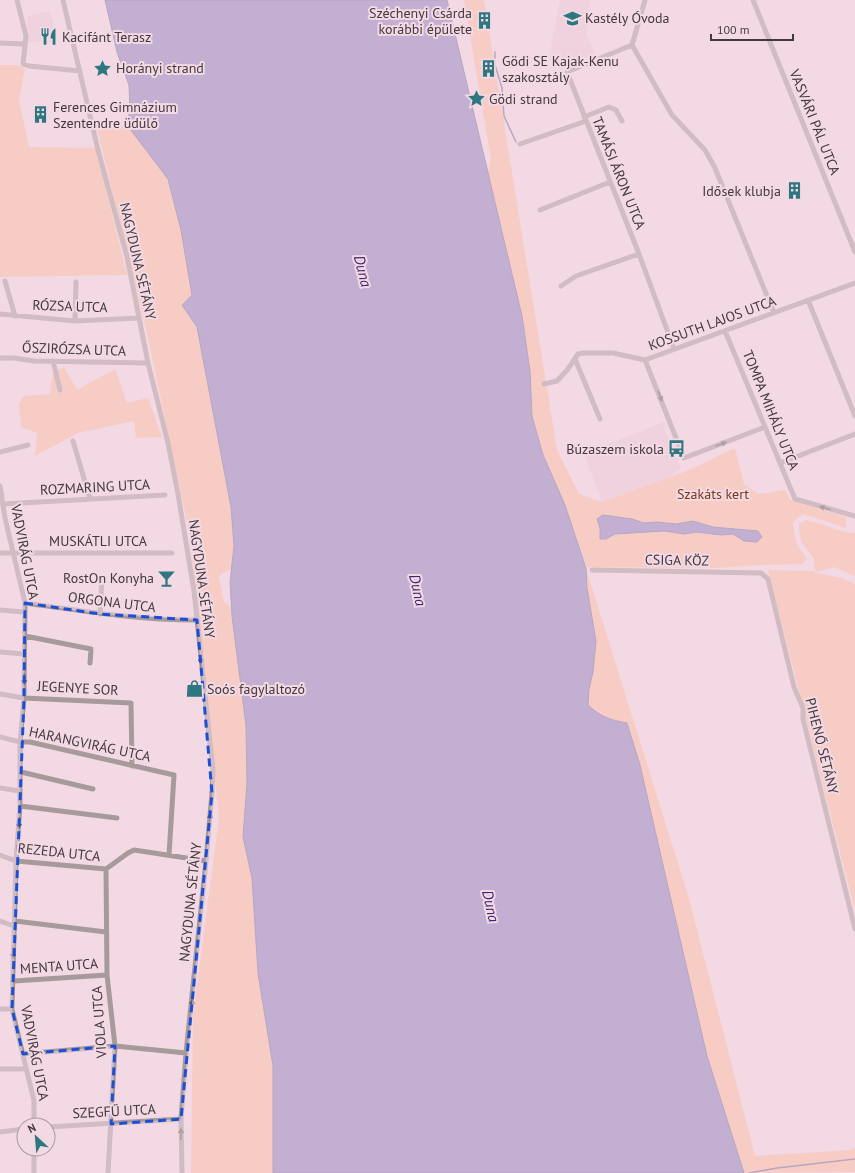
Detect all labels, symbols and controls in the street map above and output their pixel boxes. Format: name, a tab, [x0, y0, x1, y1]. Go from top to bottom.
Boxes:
place label: Széchenyi Csárda korábbi épülete	[369, 4, 472, 38]
school or university icon: Kastély Óvoda	[562, 8, 582, 28]
place label: Kastély Óvoda	[585, 9, 670, 27]
building icon: Széchenyi Csárda korábbi épülete	[475, 11, 495, 31]
scale bar	[711, 16, 793, 42]
text: 100 m	[717, 22, 750, 37]
restaurant icon: Kacifánt Terasz	[39, 27, 59, 47]
place label: Kacifánt Terasz	[62, 28, 151, 46]
place label: Gödi SE Kajak-Kenu szakosztály	[502, 52, 619, 86]
place icon: Horányi strand	[93, 58, 113, 78]
place label: Horányi strand	[116, 59, 204, 77]
building icon: Gödi SE Kajak-Kenu szakosztály	[479, 59, 499, 79]
street label: VASVÁRI PÁL UTCA	[785, 66, 845, 178]
place icon: Gödi strand	[466, 89, 486, 109]
place label: Gödi strand	[489, 90, 558, 108]
place label: Ferences Gimnázium Szentendre üdülő	[53, 98, 177, 132]
building icon: Ferences Gimnázium Szentendre üdülő	[30, 105, 50, 125]
street label: TAMÁSI ÁRON UTCA	[588, 114, 650, 233]
building icon: Idősek klubja	[784, 181, 804, 201]
place label: Idősek klubja	[702, 182, 781, 200]
street label: NAGYDUNA SÉTÁNY	[116, 201, 160, 322]
water label: Duna	[350, 253, 376, 290]
street label: KOSSUTH LAJOS UTCA	[646, 291, 779, 354]
street label: RÓZSA UTCA	[32, 296, 109, 316]
street label: ŐSZIRÓZSA UTCA	[22, 338, 127, 360]
street label: TOMPA MIHÁLY UTCA	[739, 347, 804, 473]
one-way arrow	[657, 391, 663, 403]
bus stop icon: Búzaszem iskola	[667, 439, 687, 459]
place label: Búzaszem iskola	[566, 440, 664, 458]
one-way arrow	[715, 440, 727, 446]
street label: ROZMARING UTCA	[40, 475, 151, 499]
park label: Szakáts kert	[677, 485, 749, 503]
street label: VADVIRÁG UTCA	[7, 502, 43, 602]
one-way arrow	[819, 505, 831, 511]
street label: NAGYDUNA SÉTÁNY	[185, 518, 219, 640]
street label: MUSKÁTLI UTCA	[49, 532, 148, 550]
street label: CSIGA KÖZ	[645, 550, 710, 570]
bar icon: RostOn Konyha	[157, 568, 177, 588]
place label: RostOn Konyha	[63, 569, 154, 587]
water label: Duna	[405, 572, 431, 608]
street label: ORGONA UTCA	[67, 588, 158, 616]
one-way arrow	[198, 656, 205, 668]
one-way arrow	[21, 673, 27, 686]
street label: JEGENYE SOR	[36, 677, 119, 699]
shop icon: Soós fagylaltozó	[184, 679, 204, 699]
place label: Soós fagylaltozó	[207, 680, 305, 698]
street label: PIHENŐ SÉTÁNY	[801, 696, 843, 796]
street label: HARANGVIRÁG UTCA	[28, 722, 153, 766]
one-way arrow	[207, 813, 213, 825]
one-way arrow	[15, 817, 22, 829]
street label: REZEDA UTCA	[17, 839, 102, 865]
street label: NAGYDUNA SÉTÁNY	[175, 841, 205, 963]
water label: Duna	[478, 888, 504, 924]
one-way arrow	[10, 947, 16, 960]
street label: MENTA UTCA	[19, 954, 99, 978]
street label: VIOLA UTCA	[87, 985, 111, 1060]
one-way arrow	[188, 998, 195, 1011]
street label: VADVIRÁG UTCA	[17, 1003, 53, 1103]
street label: SZEGFŰ UTCA	[72, 1100, 157, 1122]
north arrow	[16, 1117, 56, 1157]
text: N	[25, 1120, 38, 1136]
one-way arrow	[178, 1127, 184, 1140]

